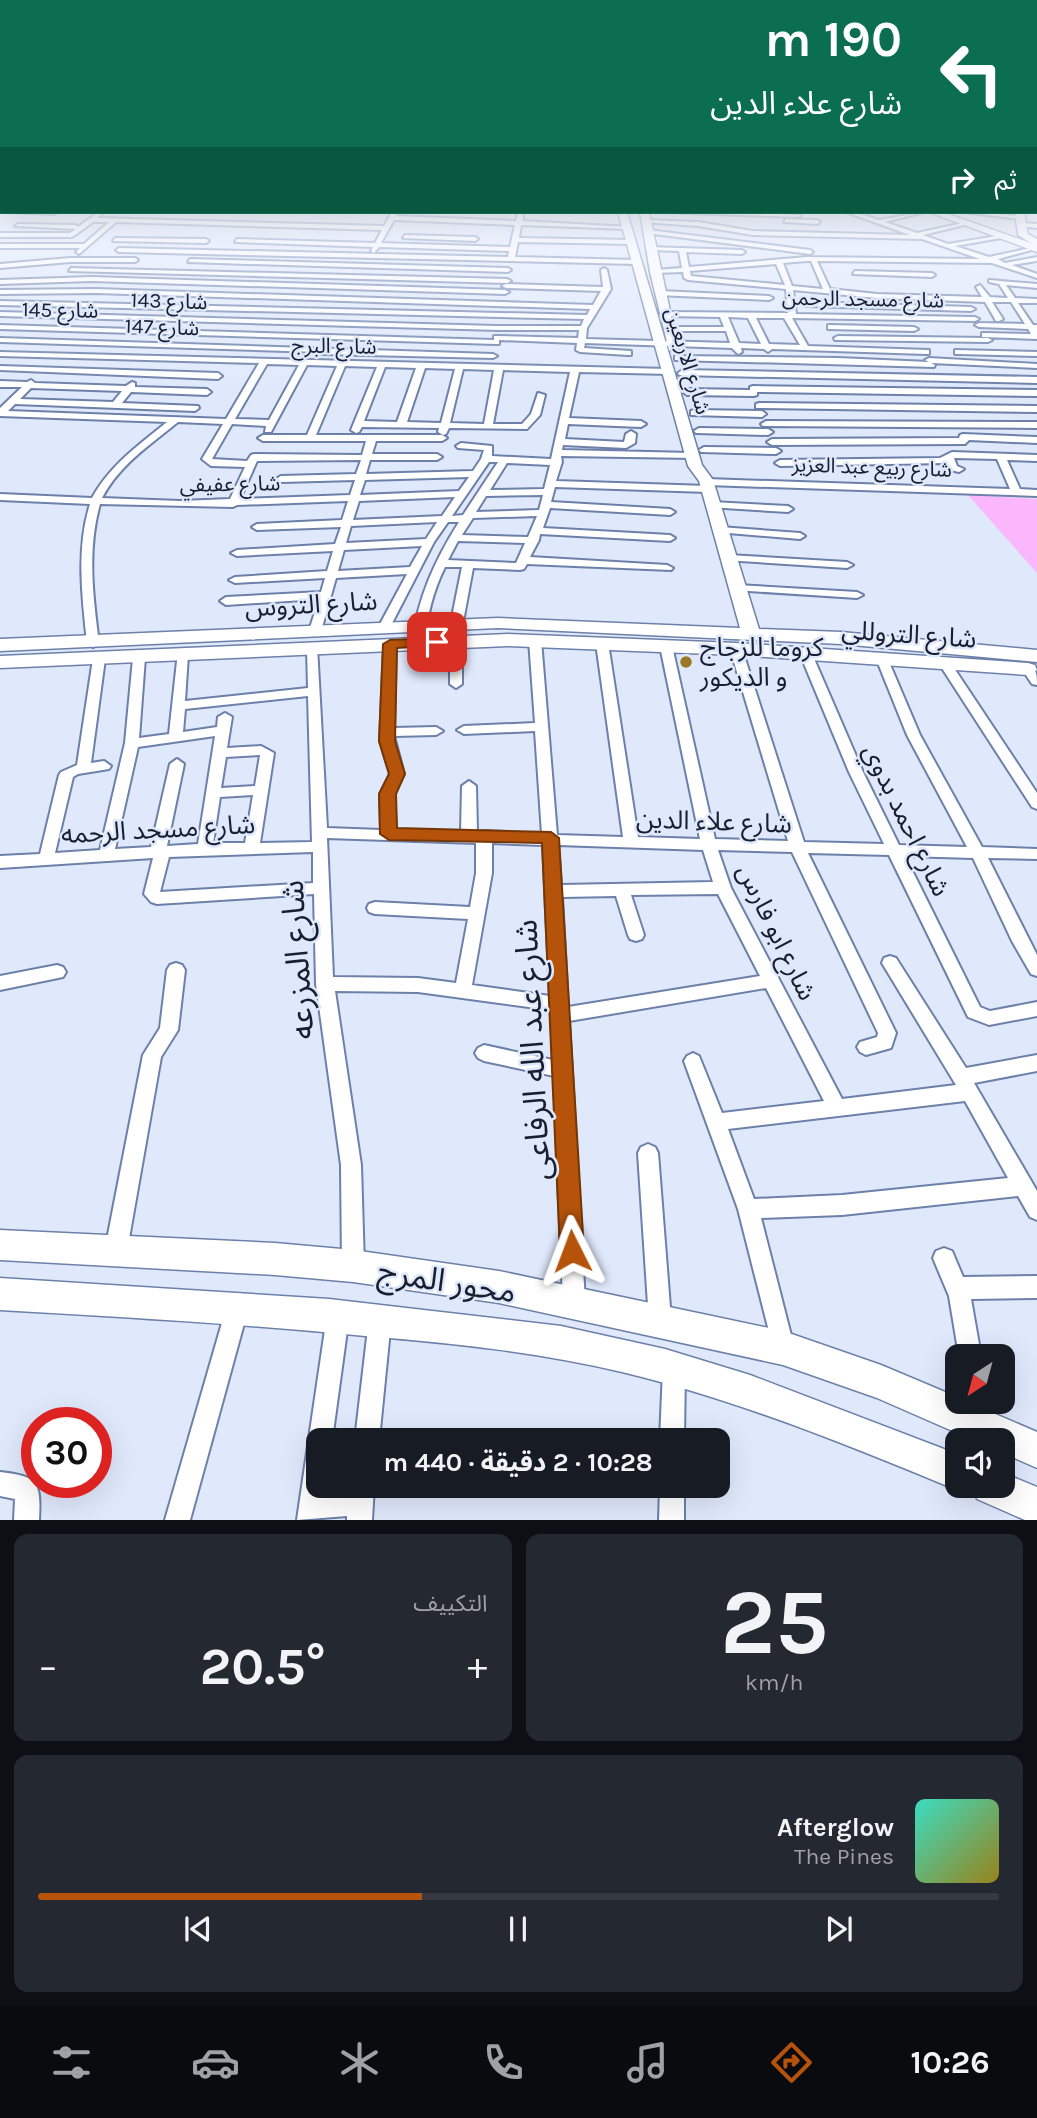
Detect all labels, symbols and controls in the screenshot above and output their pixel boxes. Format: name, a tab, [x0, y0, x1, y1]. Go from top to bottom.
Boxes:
text: 190 m	[765, 11, 902, 68]
icon: left	[926, 28, 1017, 119]
text: شارع علاء الدين	[710, 85, 902, 122]
icon: right	[943, 161, 981, 199]
text: ثم	[995, 165, 1017, 196]
street label: شارع مسجد الرحمن	[782, 286, 944, 315]
street label: شارع 143	[130, 288, 208, 317]
street label: شارع 145	[22, 297, 98, 326]
street label: شارع الاربعين	[658, 305, 716, 418]
street label: شارع 147	[124, 314, 200, 343]
street label: شارع البرج	[291, 333, 377, 362]
street label: شارع ربيع عبد العزيز	[790, 452, 952, 485]
street label: شارع عفيفي	[180, 471, 281, 501]
street label: شارع التروس	[244, 586, 378, 626]
pin	[407, 612, 467, 672]
street label: شارع التروللي	[840, 614, 977, 659]
icon: arrive	[418, 623, 456, 661]
place label: كروما للزجاج و الديكور	[699, 632, 824, 693]
marker: كروما للزجاج و الديكور	[678, 654, 694, 670]
street label: شارع احمد بدوي	[853, 739, 957, 903]
street label: شارع علاء الدين	[635, 803, 792, 843]
street label: شارع مسجد الرحمه	[60, 809, 256, 853]
street label: شارع ابو فارس	[728, 859, 823, 1007]
street label: شارع المزرعه	[273, 879, 327, 1041]
street label: شارع عبد الله الرفاعى	[507, 918, 563, 1181]
position arrow	[535, 1214, 609, 1288]
street label: محور المرج	[375, 1252, 519, 1316]
north arrow	[945, 1344, 1015, 1414]
map controls	[945, 1344, 1015, 1498]
speed limit sign: 30	[21, 1407, 112, 1498]
button: sound	[945, 1428, 1015, 1498]
text: 10:28 · 2 دقيقة · 440 m	[383, 1447, 653, 1478]
text: 25	[720, 1570, 828, 1676]
text: التكييف	[413, 1590, 488, 1617]
text: 20.5°	[200, 1636, 326, 1697]
text: −	[38, 1644, 58, 1689]
text: +	[468, 1644, 488, 1689]
text: km/h	[745, 1669, 803, 1696]
text: Afterglow	[777, 1812, 894, 1843]
text: The Pines	[794, 1843, 894, 1870]
icon: previous	[179, 1910, 217, 1948]
icon: pause	[499, 1910, 537, 1948]
icon: next	[820, 1910, 858, 1948]
icon: filters	[47, 2038, 96, 2087]
icon: car	[191, 2038, 240, 2087]
icon: climate	[335, 2038, 384, 2087]
icon: phone	[479, 2038, 528, 2087]
icon: music	[623, 2038, 672, 2087]
icon: directions	[767, 2038, 816, 2087]
text: 10:26	[911, 2044, 990, 2081]

